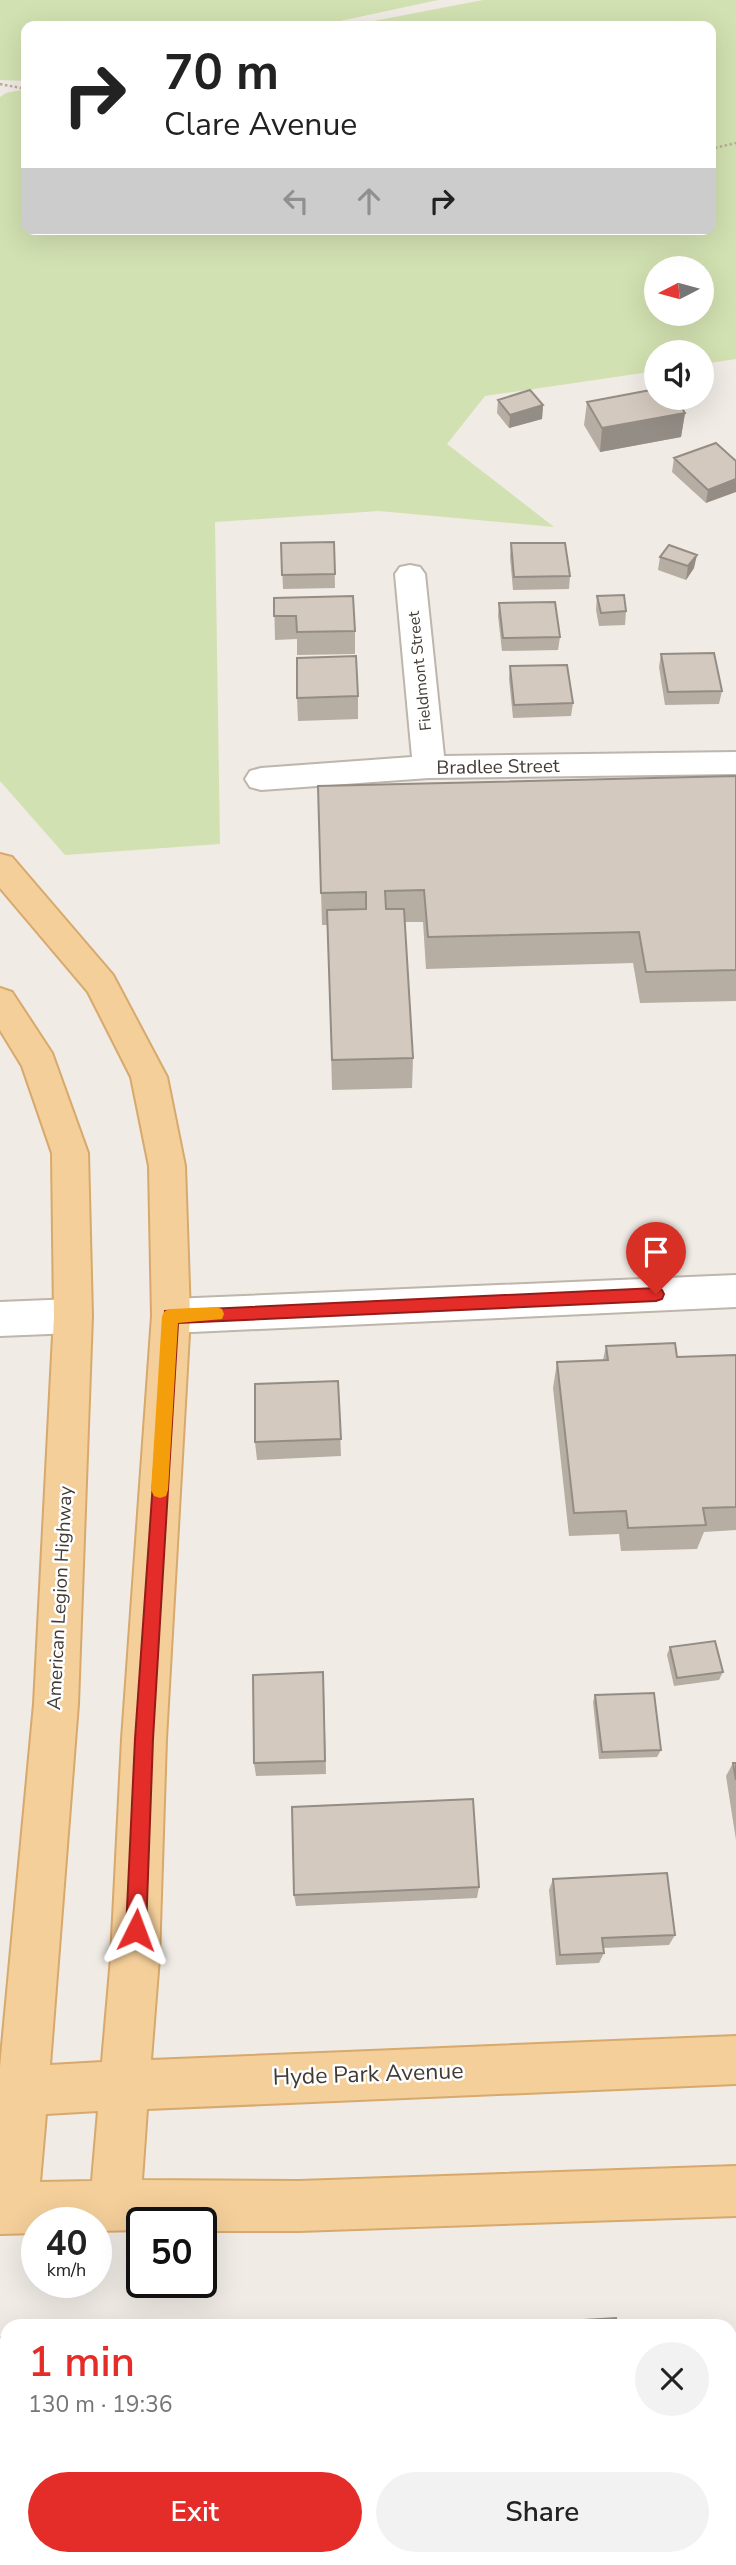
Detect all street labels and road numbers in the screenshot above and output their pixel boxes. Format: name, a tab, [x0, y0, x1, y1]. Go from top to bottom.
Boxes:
street label: Fieldmont Street	[403, 610, 437, 732]
street label: Bradlee Street	[436, 753, 560, 781]
street label: American Legion Highway	[41, 1485, 79, 1711]
street label: Hyde Park Avenue	[272, 2055, 464, 2093]

